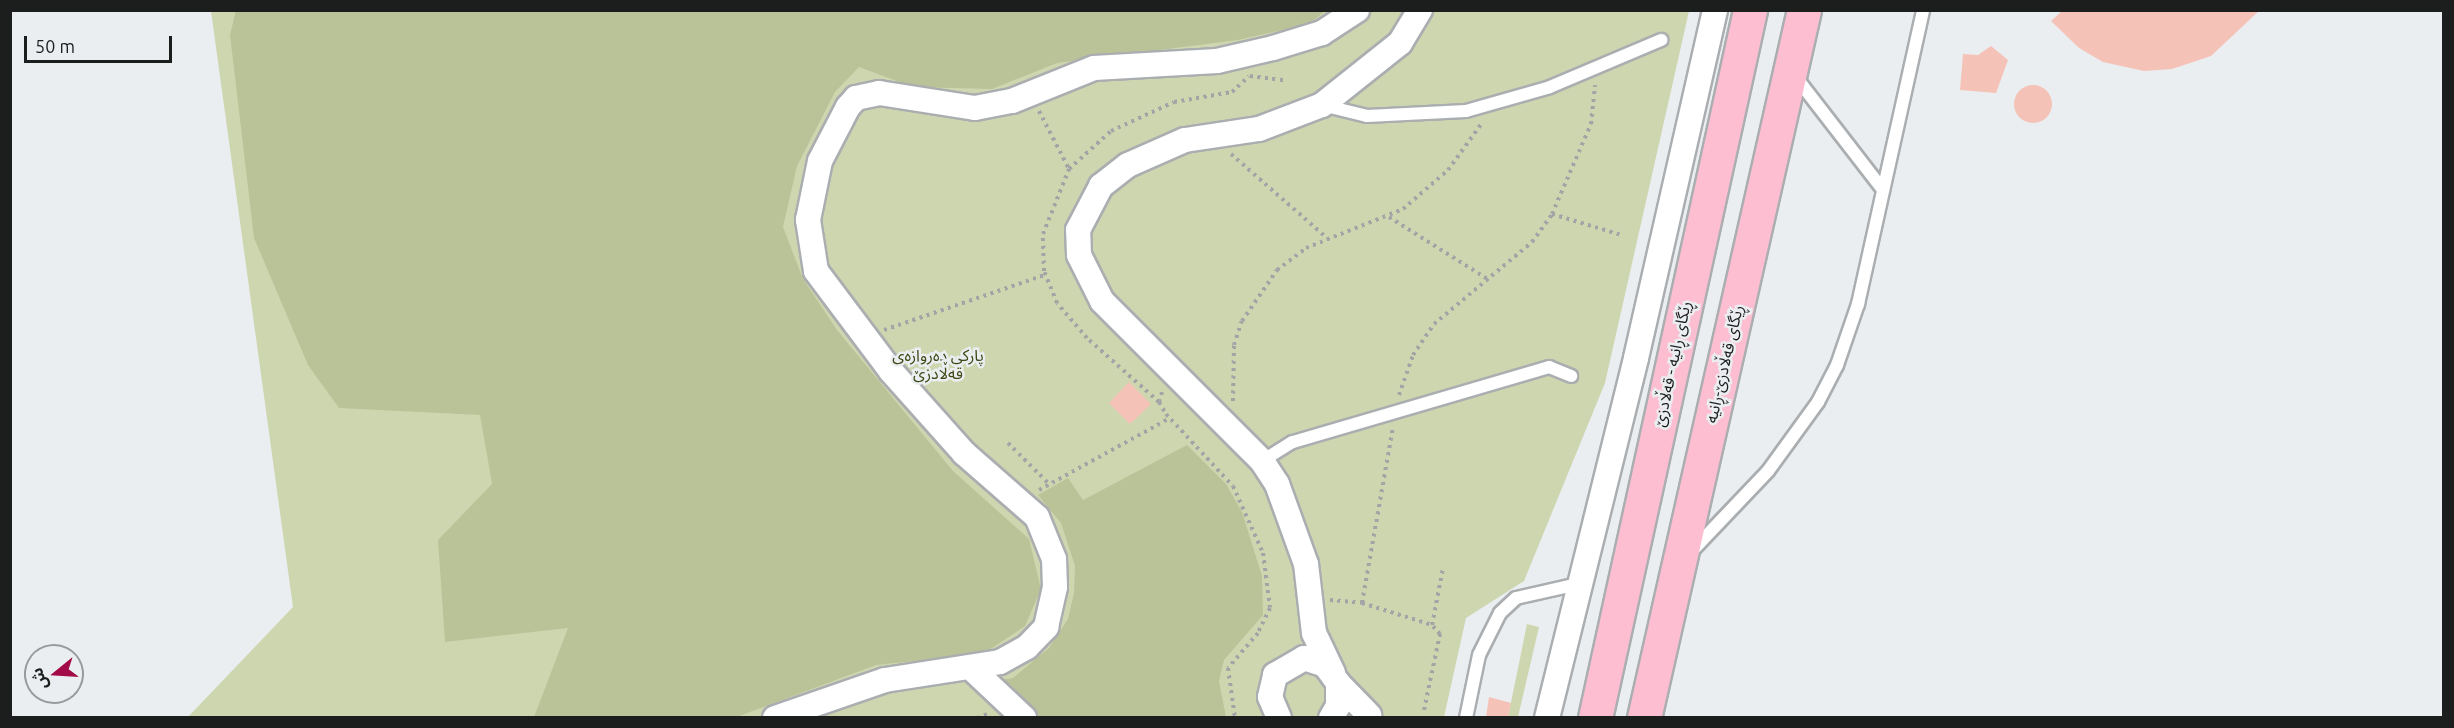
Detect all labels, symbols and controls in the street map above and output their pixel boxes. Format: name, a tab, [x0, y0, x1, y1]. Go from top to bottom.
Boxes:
scale bar	[27, 24, 176, 62]
text: 50 m	[35, 36, 75, 56]
street label: ڕێگای ڕانیە - قەڵادزێ	[1649, 299, 1695, 429]
street label: ڕێگای قەڵادزێ-ڕانیە	[1701, 303, 1747, 425]
park label: پارکی دەروازەی قەڵادزێ	[892, 345, 984, 383]
north arrow	[24, 644, 84, 704]
text: ش	[27, 666, 51, 692]

